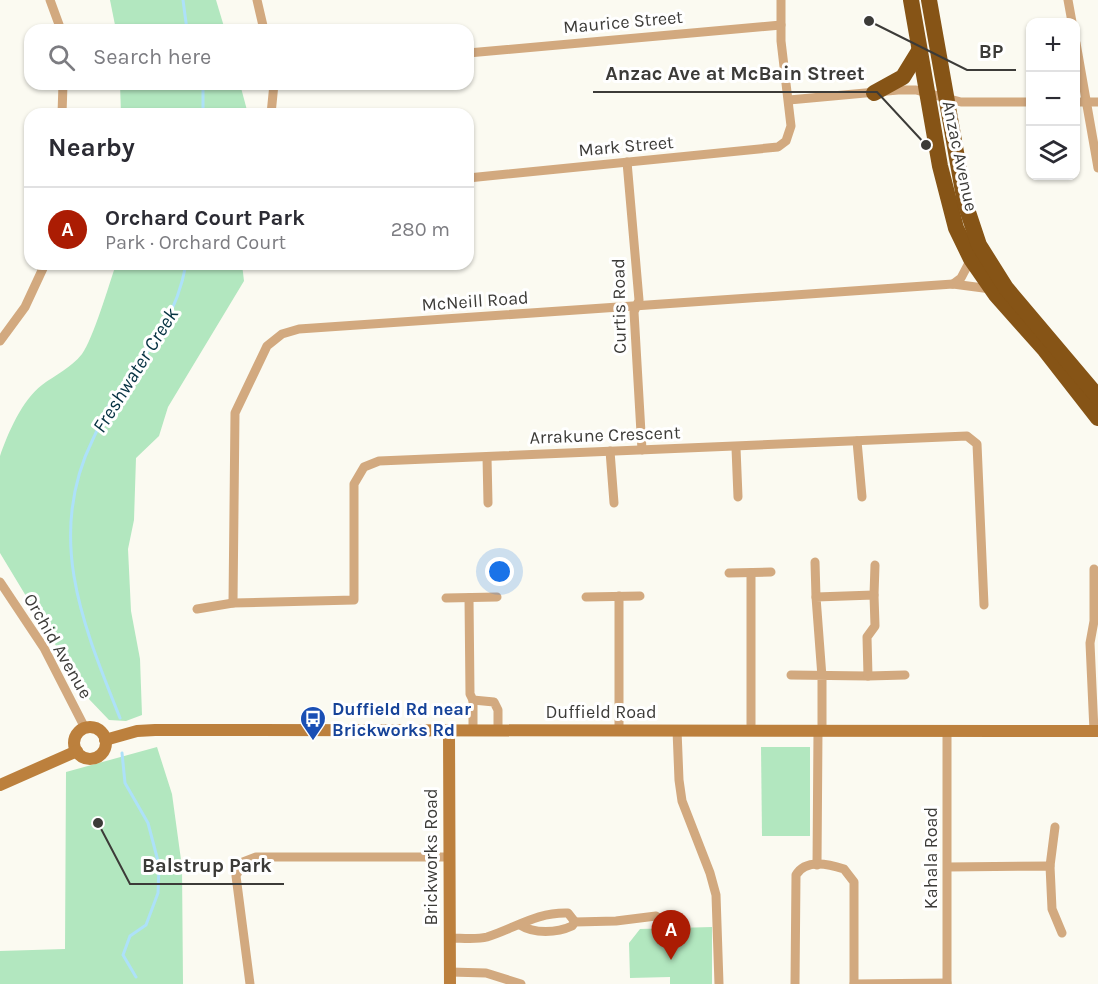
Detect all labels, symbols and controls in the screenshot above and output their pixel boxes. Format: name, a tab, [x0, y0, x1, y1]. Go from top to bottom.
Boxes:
street label: Maurice Street	[562, 6, 684, 38]
map controls	[1026, 18, 1080, 180]
button: +	[1026, 18, 1080, 72]
search box	[24, 24, 474, 90]
callout: BP	[967, 32, 1016, 70]
text: BP	[979, 40, 1004, 63]
icon: search	[45, 41, 78, 74]
text: Search here	[93, 44, 211, 70]
callout: Anzac Ave at McBain Street	[593, 54, 877, 92]
text: Anzac Ave at McBain Street	[605, 62, 865, 85]
button: −	[1026, 72, 1080, 126]
street label: Anzac Avenue	[938, 99, 982, 213]
button: layers	[1026, 126, 1080, 180]
street label: Mark Street	[577, 131, 675, 161]
text: Nearby	[48, 132, 135, 163]
text: Orchard Court Park	[105, 205, 305, 231]
text: A	[61, 218, 74, 241]
text: 280 m	[391, 218, 450, 241]
text: Park · Orchard Court	[105, 231, 286, 254]
street label: Curtis Road	[607, 258, 631, 354]
street label: McNeill Road	[421, 286, 529, 316]
water label: Freshwater Creek	[88, 303, 183, 437]
street label: Arrakune Crescent	[529, 421, 681, 449]
your location	[485, 557, 514, 586]
street label: Orchid Avenue	[19, 589, 97, 703]
place label: Duffield Rd near Brickworks Rd	[332, 698, 471, 741]
street label: Duffield Road	[545, 701, 657, 723]
bus stop icon: Duffield Rd near Brickworks Rd	[298, 704, 328, 742]
street label: Brickworks Road	[420, 788, 442, 926]
street label: Kahala Road	[920, 807, 942, 909]
callout: Balstrup Park	[130, 846, 284, 884]
text: Balstrup Park	[142, 854, 272, 877]
pin: A	[652, 910, 690, 960]

